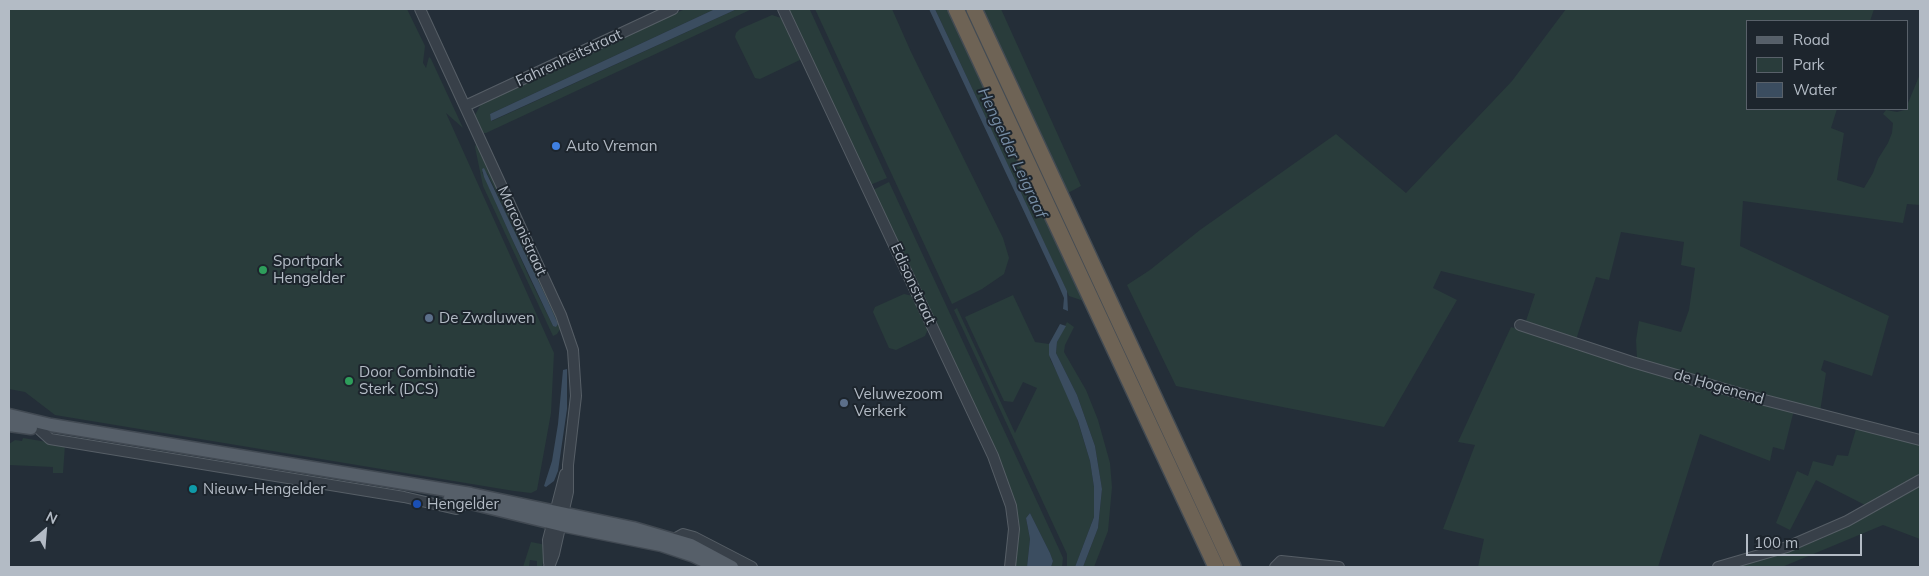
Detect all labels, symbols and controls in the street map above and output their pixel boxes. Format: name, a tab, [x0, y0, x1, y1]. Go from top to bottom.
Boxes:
legend	[1746, 20, 1909, 110]
street label: Fahrenheitstraat	[513, 25, 625, 91]
text: Road	[1793, 30, 1830, 49]
text: Park	[1793, 55, 1825, 74]
text: Water	[1793, 80, 1837, 99]
water label: Hengelder Leigraaf	[973, 85, 1051, 221]
place label: Auto Vreman	[566, 137, 657, 155]
marker: Auto Vreman	[550, 140, 562, 152]
street label: Marconistraat	[493, 183, 551, 279]
street label: Edisonstraat	[886, 241, 940, 327]
place label: Sportpark Hengelder	[273, 252, 345, 287]
marker: Sportpark Hengelder	[257, 264, 269, 276]
place label: De Zwaluwen	[439, 309, 535, 327]
marker: De Zwaluwen	[423, 312, 435, 324]
place label: Door Combinatie Sterk (DCS)	[359, 363, 476, 398]
street label: de Hogenend	[1672, 366, 1766, 408]
marker: Door Combinatie Sterk (DCS)	[343, 375, 355, 387]
place label: Veluwezoom Verkerk	[854, 385, 943, 420]
marker: Veluwezoom Verkerk	[838, 397, 850, 409]
place label: Nieuw-Hengelder	[203, 480, 326, 498]
marker: Nieuw-Hengelder	[187, 483, 199, 495]
place label: Hengelder	[427, 495, 499, 513]
marker: Hengelder	[411, 498, 423, 510]
north arrow	[20, 506, 70, 556]
text: N	[43, 507, 61, 528]
scale bar	[1749, 524, 1865, 556]
text: 100 m	[1754, 533, 1798, 552]

